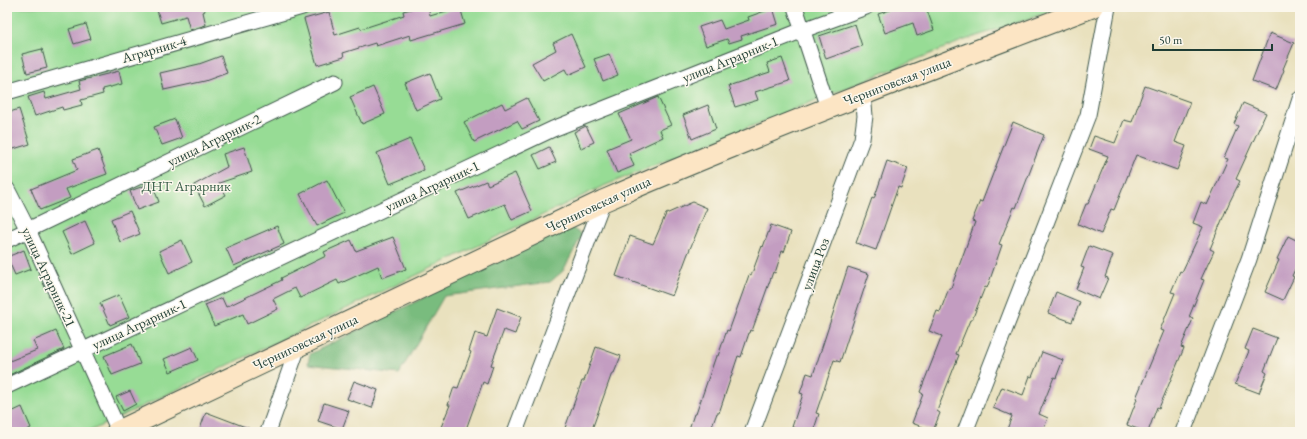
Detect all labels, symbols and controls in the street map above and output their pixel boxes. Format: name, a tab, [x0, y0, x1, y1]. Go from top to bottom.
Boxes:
scale bar	[1153, 26, 1272, 52]
street label: Аграрник-4	[119, 31, 189, 67]
street label: улица Аграрник-1	[679, 32, 781, 86]
text: 50 m	[1159, 32, 1183, 48]
street label: Черниговская улица	[841, 52, 954, 110]
street label: улица Аграрник-2	[164, 109, 264, 170]
street label: улица Аграрник-1	[382, 156, 482, 216]
street label: Черниговская улица	[543, 172, 654, 236]
park label: ДНТ Аграрник	[141, 177, 231, 195]
street label: улица Аграрник-21	[18, 224, 80, 330]
street label: улица Роз	[797, 235, 833, 293]
street label: улица Аграрник-1	[89, 294, 189, 354]
street label: Черниговская улица	[250, 310, 361, 374]

